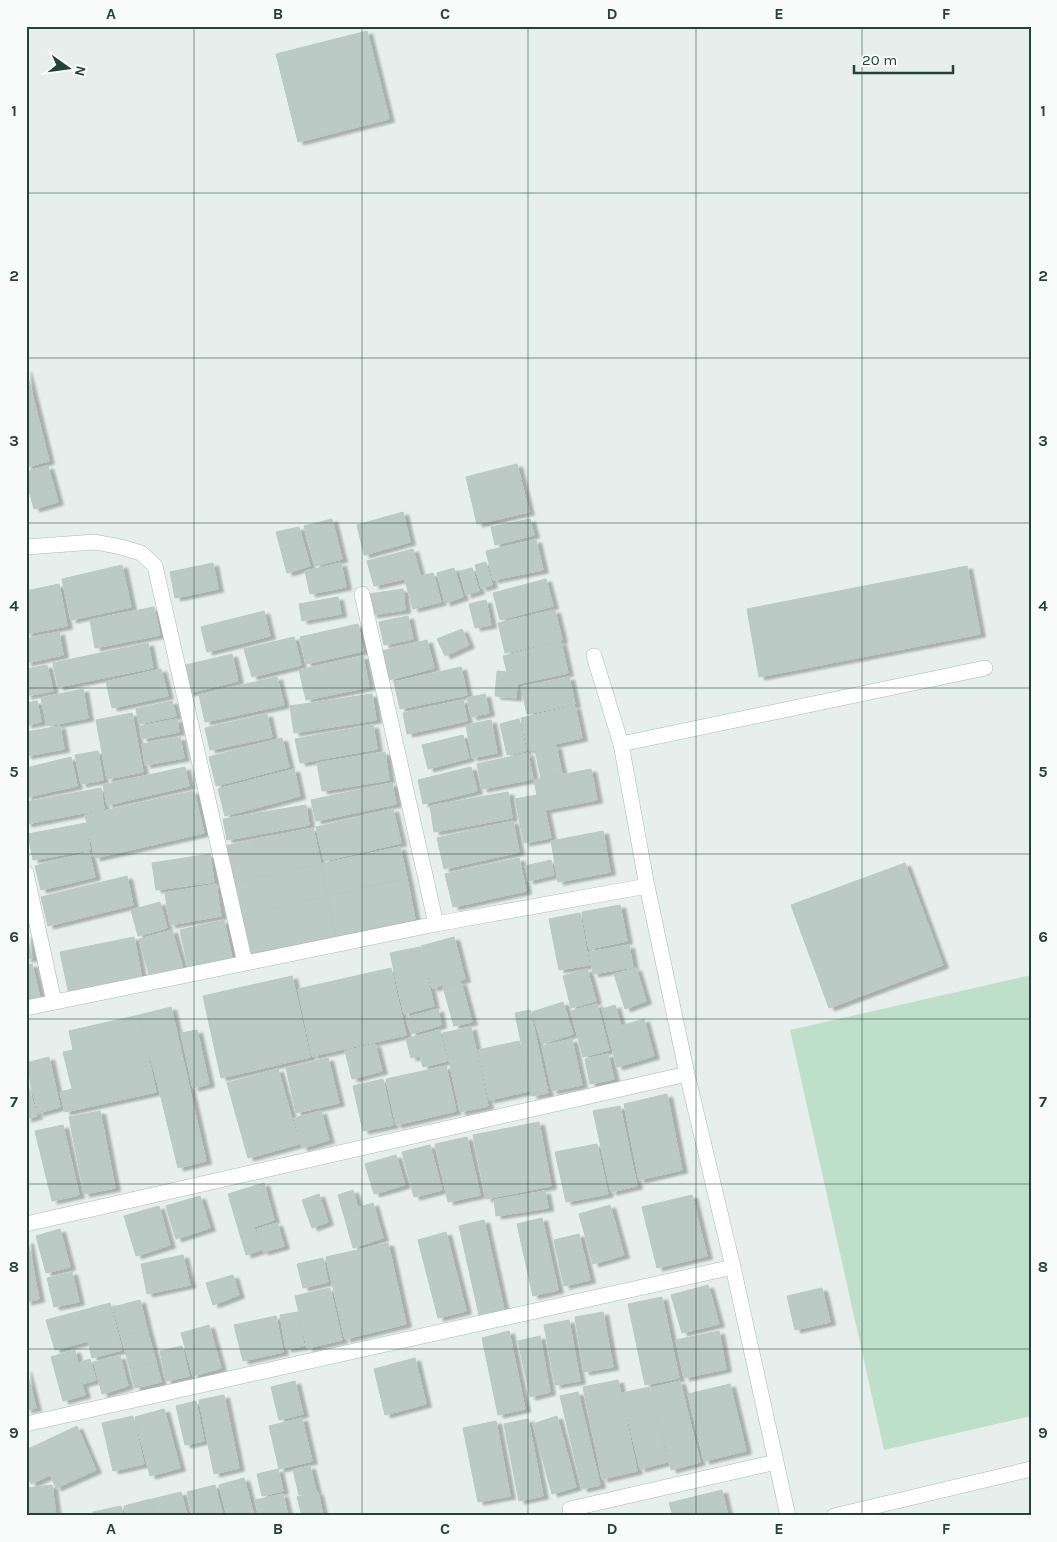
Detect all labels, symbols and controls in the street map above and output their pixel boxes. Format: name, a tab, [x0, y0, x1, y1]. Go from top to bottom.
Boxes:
text: A	[106, 4, 116, 23]
text: B	[273, 4, 283, 23]
text: C	[440, 4, 450, 23]
text: D	[607, 4, 618, 23]
text: E	[774, 4, 784, 23]
text: F	[942, 4, 951, 23]
north arrow	[42, 42, 92, 92]
scale bar	[854, 42, 953, 74]
text: 20 m	[862, 51, 897, 69]
text: N	[71, 64, 90, 78]
text: 1	[11, 101, 17, 120]
text: 1	[1040, 101, 1046, 120]
text: 2	[9, 266, 19, 285]
text: 2	[1038, 266, 1048, 285]
text: 3	[9, 431, 19, 450]
text: 3	[1038, 431, 1048, 450]
text: 4	[9, 596, 19, 615]
text: 4	[1038, 596, 1048, 615]
text: 5	[9, 762, 19, 781]
text: 5	[1038, 762, 1048, 781]
text: 6	[9, 927, 19, 946]
text: 6	[1038, 927, 1048, 946]
text: 7	[10, 1092, 18, 1111]
text: 7	[1039, 1092, 1047, 1111]
text: 8	[9, 1257, 19, 1276]
text: 8	[1038, 1257, 1048, 1276]
text: 9	[9, 1423, 19, 1442]
text: 9	[1038, 1423, 1048, 1442]
text: A	[106, 1519, 116, 1538]
text: B	[273, 1519, 283, 1538]
text: C	[440, 1519, 450, 1538]
text: D	[607, 1519, 618, 1538]
text: E	[774, 1519, 784, 1538]
text: F	[942, 1519, 951, 1538]

